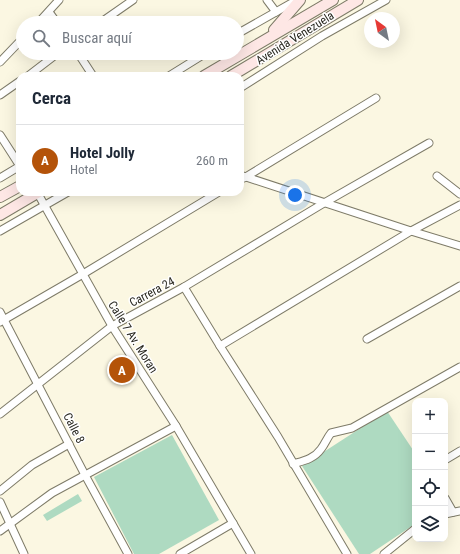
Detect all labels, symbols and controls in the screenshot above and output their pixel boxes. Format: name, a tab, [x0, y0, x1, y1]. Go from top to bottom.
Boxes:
street label: Avenida Venezuela	[254, 8, 337, 68]
north arrow	[364, 12, 400, 48]
search box	[16, 16, 244, 60]
icon: search	[30, 27, 52, 49]
text: Buscar aquí	[62, 29, 132, 47]
text: Cerca	[32, 88, 71, 108]
text: Hotel Jolly	[70, 144, 135, 162]
text: A	[41, 153, 49, 168]
text: 260 m	[196, 153, 228, 168]
text: Hotel	[70, 162, 98, 177]
your location	[285, 185, 305, 205]
street label: Carrera 24	[127, 274, 177, 310]
street label: Calle 7 Av. Moran	[105, 298, 161, 376]
pin: A	[109, 355, 135, 385]
map controls	[412, 398, 448, 542]
button: +	[412, 398, 448, 434]
street label: Calle 8	[60, 410, 88, 446]
button: −	[412, 434, 448, 470]
button: locate	[412, 470, 448, 506]
button: layers	[412, 506, 448, 542]

